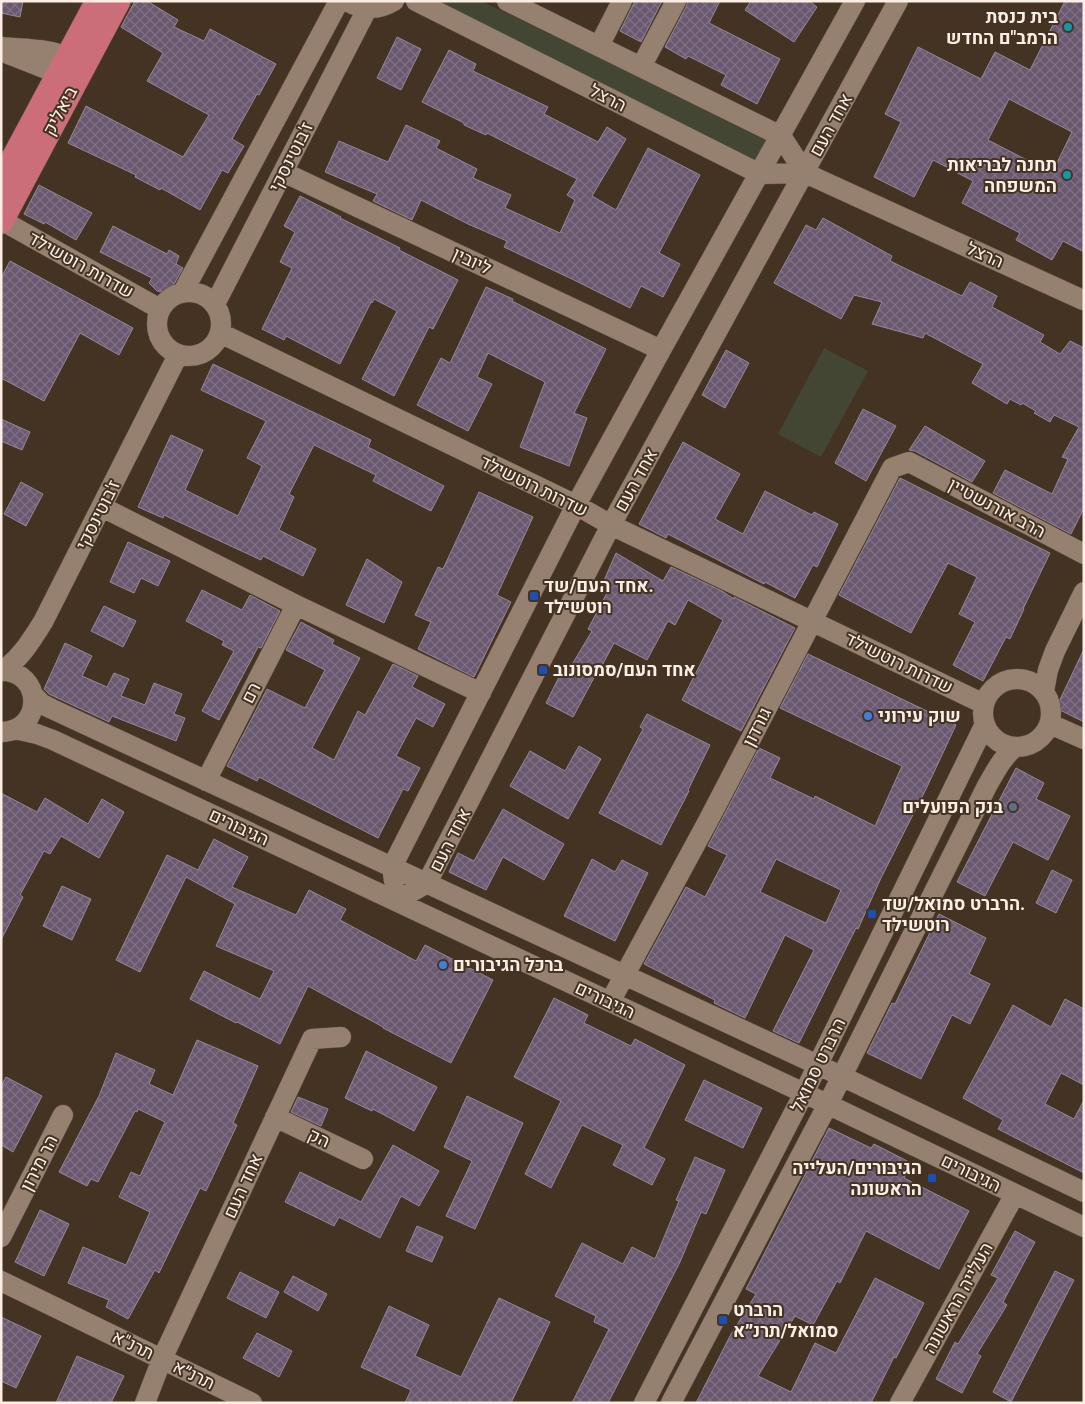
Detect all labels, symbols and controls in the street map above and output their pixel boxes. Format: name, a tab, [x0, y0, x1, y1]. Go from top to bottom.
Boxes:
place label: בית כנסת הרמב"ם החדש	[946, 6, 1058, 48]
marker: בית כנסת הרמב"ם החדש	[1062, 21, 1074, 33]
street label: הרצל	[586, 79, 630, 116]
street label: ביאליק	[38, 82, 81, 139]
street label: אחד העם	[805, 90, 856, 160]
street label: ז'בוטינסקי	[264, 118, 317, 195]
place label: תחנה לבריאות המשפחה	[947, 154, 1057, 196]
marker: תחנה לבריאות המשפחה	[1061, 169, 1073, 181]
street label: שדרות רוטשילד	[25, 227, 138, 302]
street label: הרצל	[963, 237, 1007, 272]
street label: ליובין	[450, 243, 495, 279]
street label: אחד העם	[610, 445, 661, 515]
street label: שדרות רוטשילד	[477, 450, 591, 521]
street label: הרב אורנשטיין	[945, 473, 1049, 542]
street label: ז'בוטינסקי	[71, 476, 124, 553]
place label: אחד העם/שד. רוטשילד	[544, 575, 654, 617]
marker: אחד העם/שד. רוטשילד	[528, 590, 540, 602]
street label: שדרות רוטשילד	[842, 627, 956, 698]
place label: אחד העם/סמסונוב	[553, 659, 695, 680]
marker: אחד העם/סמסונוב	[537, 664, 549, 676]
street label: רם	[237, 679, 265, 707]
street label: גורדון	[738, 704, 775, 750]
place label: שוק עירוני	[878, 705, 961, 726]
marker: שוק עירוני	[862, 710, 874, 722]
place label: בנק הפועלים	[902, 796, 1003, 817]
marker: בנק הפועלים	[1007, 801, 1019, 813]
street label: הגיבורים	[206, 804, 272, 849]
street label: אחד העם	[425, 804, 475, 875]
place label: הרברט סמואל/שד. רוטשילד	[882, 893, 1025, 935]
marker: הרברט סמואל/שד. רוטשילד	[866, 908, 878, 920]
place label: ברכל הגיבורים	[453, 954, 564, 975]
marker: ברכל הגיבורים	[437, 959, 449, 971]
street label: הגיבורים	[572, 977, 638, 1022]
street label: הרברט סמואל	[786, 1014, 849, 1115]
street label: הק	[305, 1123, 334, 1152]
street label: הר מירון	[16, 1131, 62, 1194]
street label: הגיבורים	[938, 1149, 1004, 1196]
street label: אחד העם	[219, 1150, 267, 1221]
place label: הגיבורים/העלייה הראשונה	[792, 1157, 922, 1199]
marker: הגיבורים/העלייה הראשונה	[926, 1172, 938, 1184]
street label: העלייה הראשונה	[918, 1239, 997, 1357]
place label: הרברט סמואל/תרנ״א	[733, 1299, 838, 1341]
marker: הרברט סמואל/תרנ״א	[717, 1314, 729, 1326]
street label: תרנ"א	[109, 1325, 158, 1364]
street label: תרנ״א	[170, 1355, 219, 1394]

